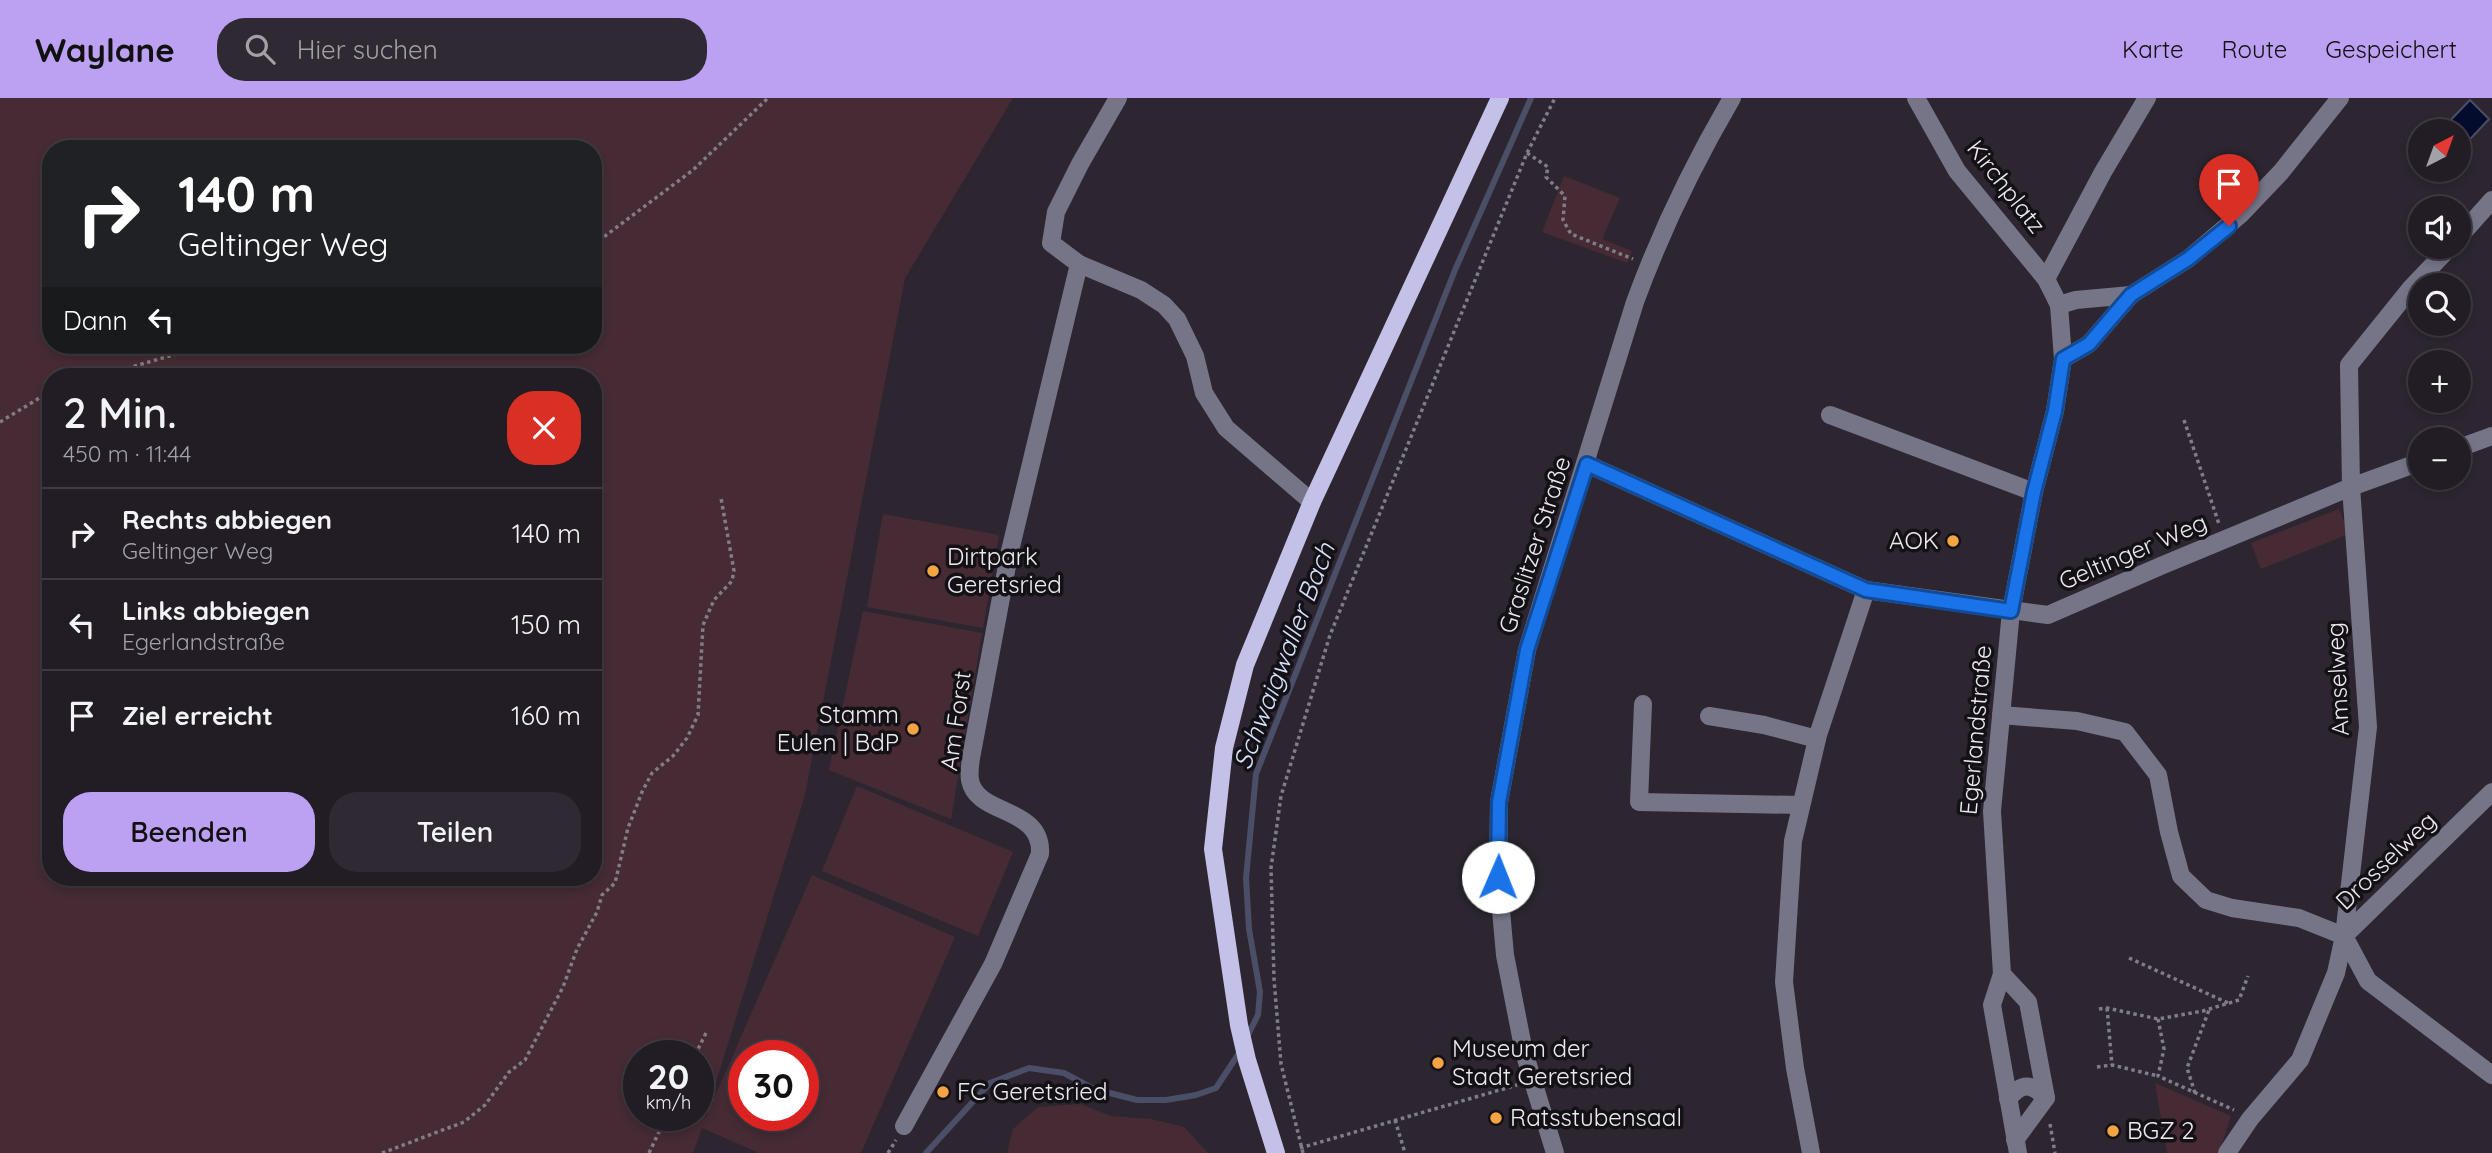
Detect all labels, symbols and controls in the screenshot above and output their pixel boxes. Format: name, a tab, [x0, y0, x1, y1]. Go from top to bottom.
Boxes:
search box	[217, 18, 707, 81]
text: Waylane	[35, 29, 175, 70]
icon: search	[241, 30, 279, 68]
text: Hier suchen	[297, 33, 438, 66]
text: Karte	[2122, 34, 2184, 64]
text: Route	[2222, 34, 2287, 64]
text: Gespeichert	[2325, 34, 2457, 64]
north arrow	[2408, 119, 2471, 182]
map controls	[2408, 119, 2471, 490]
street label: Kirchplatz	[1961, 134, 2053, 239]
pin	[2199, 154, 2259, 226]
text: 140 m	[178, 163, 315, 224]
icon: arrive	[2210, 165, 2248, 203]
icon: right	[63, 168, 154, 259]
button: sound	[2408, 196, 2471, 259]
text: Geltinger Weg	[178, 224, 389, 264]
button: search	[2408, 273, 2471, 336]
icon: left	[142, 301, 180, 339]
text: Dann	[63, 304, 128, 337]
button: +	[2408, 350, 2471, 413]
text: 2 Min.	[63, 386, 177, 439]
button: close	[507, 391, 581, 465]
button: −	[2408, 427, 2471, 490]
text: 450 m · 11:44	[63, 439, 191, 468]
street label: Graslitzer Straße	[1491, 453, 1577, 637]
text: Rechts abbiegen	[122, 503, 332, 536]
street label: Geltinger Weg	[2054, 506, 2211, 596]
icon: right	[63, 515, 101, 553]
text: 140 m	[512, 517, 581, 550]
place label: AOK	[1889, 525, 1939, 555]
marker: AOK	[1945, 533, 1961, 549]
text: Geltinger Weg	[122, 536, 273, 565]
water label: Schwaigwaller Bach	[1225, 537, 1342, 774]
place label: Dirtpark Geretsried	[947, 541, 1062, 599]
marker: Dirtpark Geretsried	[925, 563, 941, 579]
text: Links abbiegen	[122, 594, 310, 627]
icon: left	[63, 606, 101, 644]
text: 150 m	[511, 608, 581, 641]
street label: Amselweg	[2319, 621, 2355, 737]
text: Egerlandstraße	[122, 627, 285, 656]
street label: Egerlandstraße	[1953, 644, 1997, 816]
street label: Am Forst	[933, 669, 977, 773]
icon: arrive	[63, 697, 101, 735]
text: Ziel erreicht	[122, 699, 273, 732]
text: 160 m	[511, 699, 581, 732]
place label: Stamm Eulen | BdP	[777, 699, 899, 757]
marker: Stamm Eulen | BdP	[905, 721, 921, 737]
button: Beenden	[63, 792, 315, 872]
button: Teilen	[329, 792, 581, 872]
street label: Drosselweg	[2329, 805, 2442, 916]
position arrow	[1461, 840, 1535, 914]
place label: Museum der Stadt Geretsried	[1452, 1033, 1632, 1091]
speed limit sign: 30	[728, 1040, 819, 1131]
text: 20	[648, 1054, 689, 1098]
marker: Museum der Stadt Geretsried	[1430, 1055, 1446, 1071]
place label: FC Geretsried	[957, 1076, 1107, 1106]
marker: FC Geretsried	[935, 1084, 951, 1100]
text: km/h	[646, 1091, 691, 1114]
place label: Ratsstubensaal	[1510, 1102, 1682, 1132]
marker: Ratsstubensaal	[1488, 1110, 1504, 1126]
place label: BGZ 2	[2127, 1115, 2195, 1145]
marker: BGZ 2	[2105, 1123, 2121, 1139]

